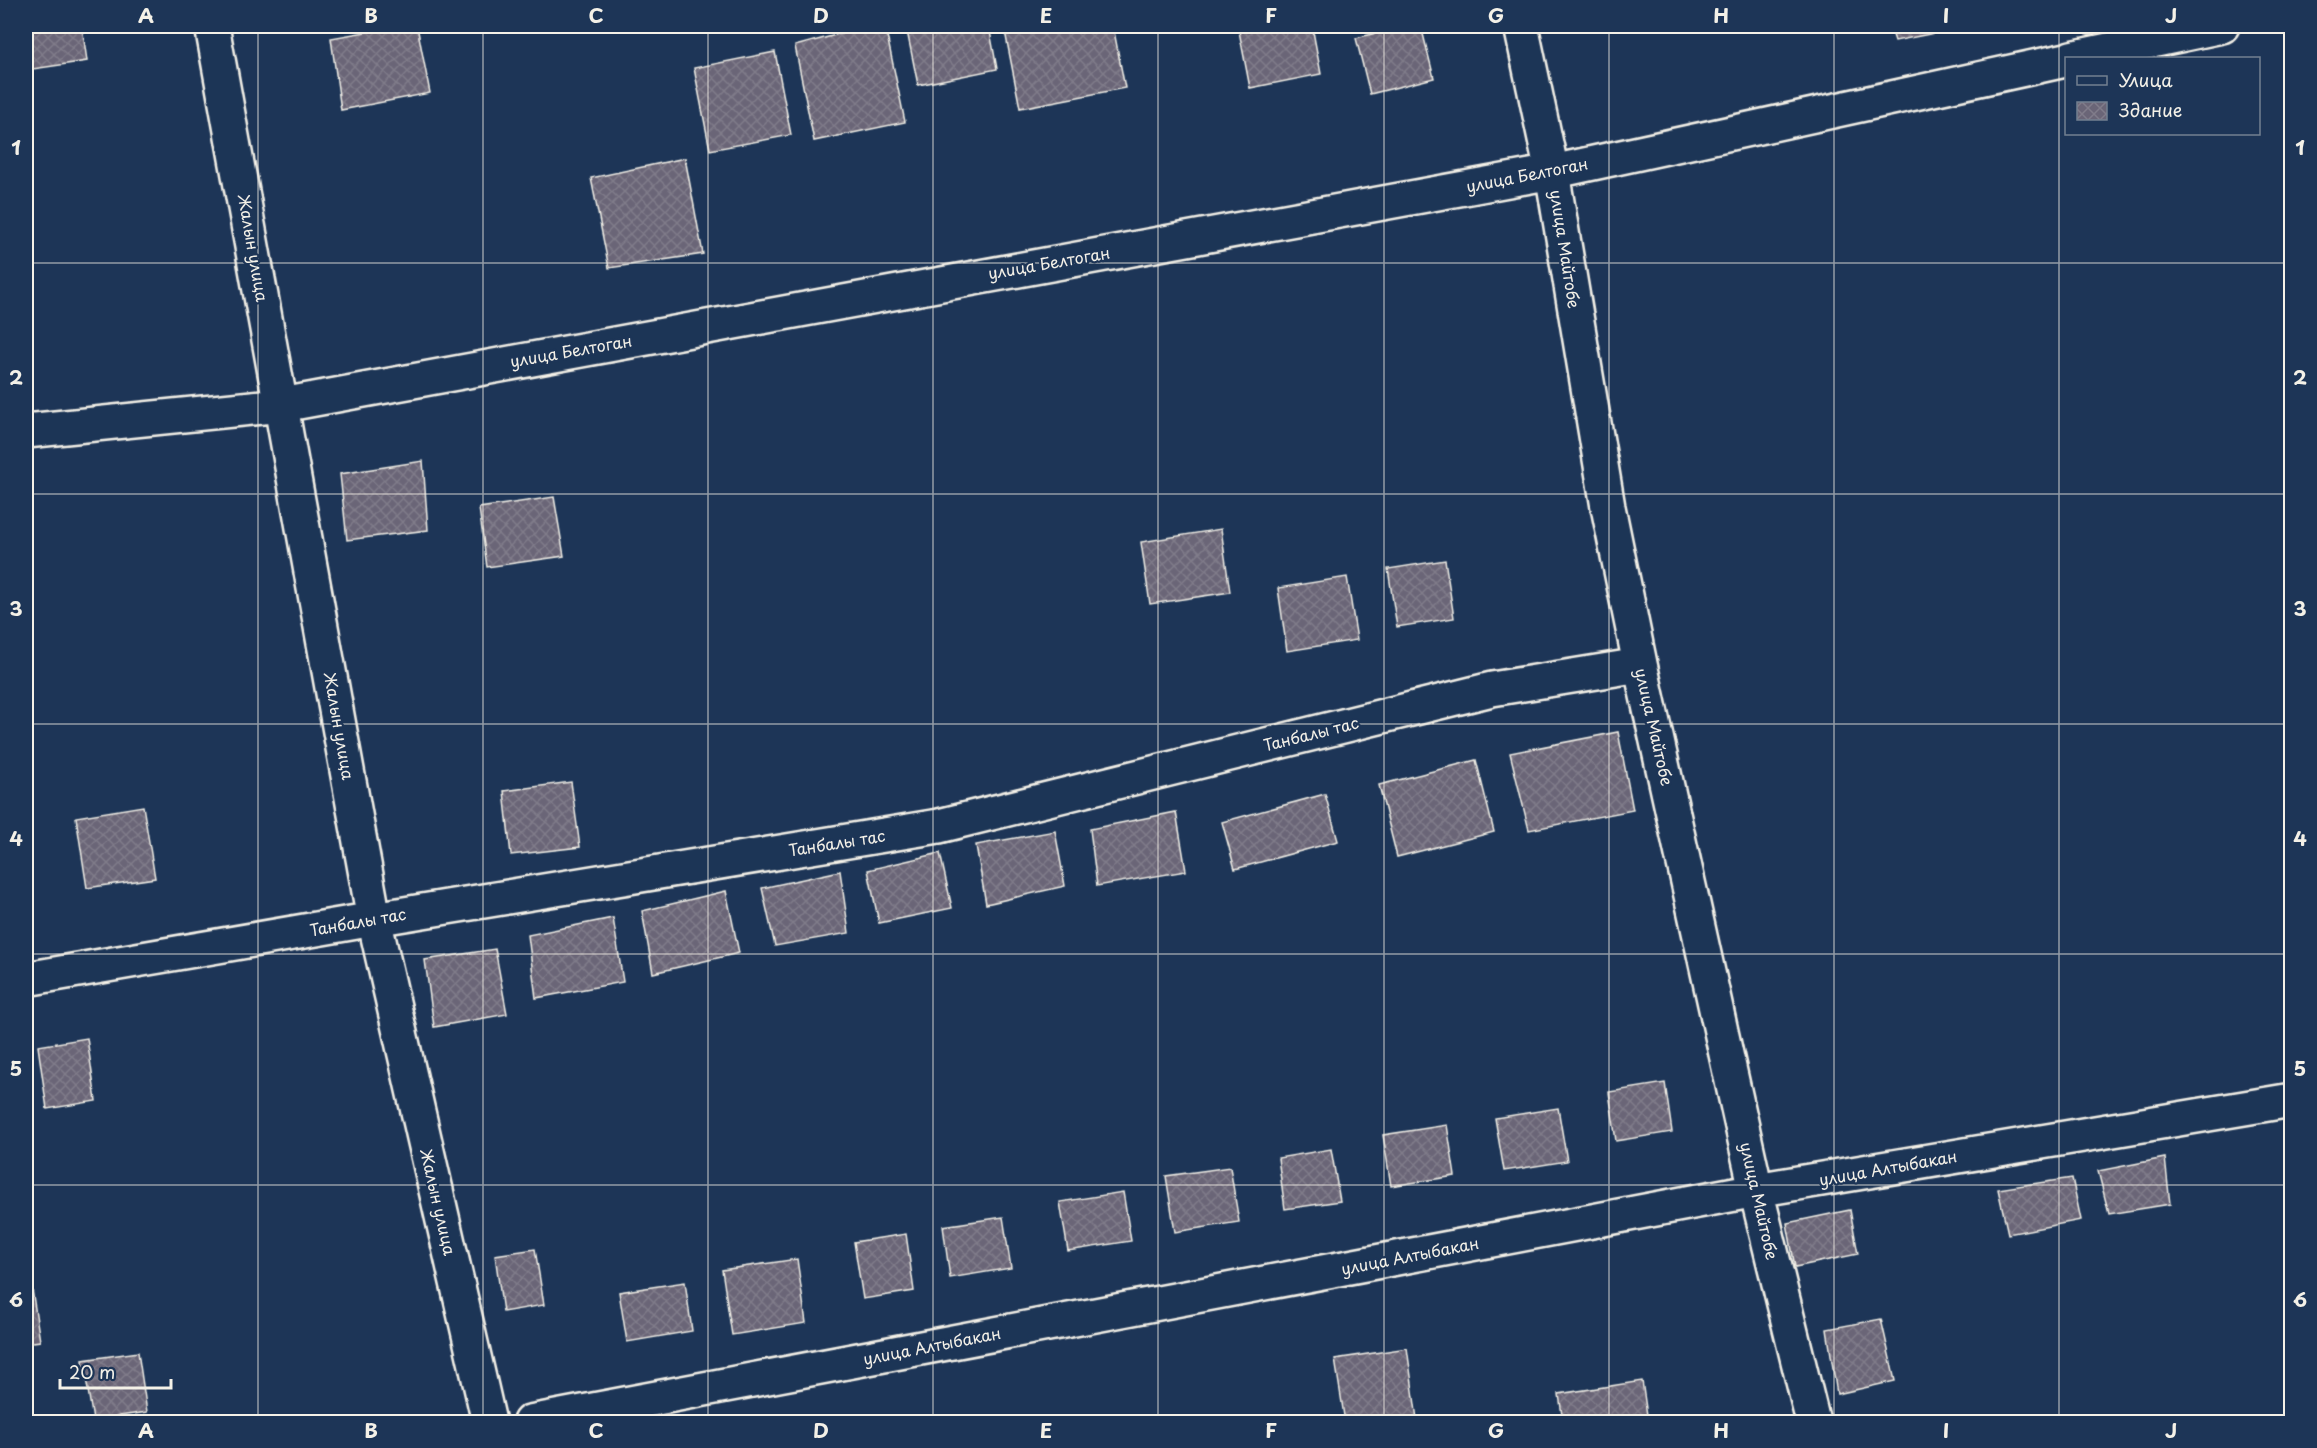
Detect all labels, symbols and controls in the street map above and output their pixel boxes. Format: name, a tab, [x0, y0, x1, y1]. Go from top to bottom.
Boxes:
text: A	[138, 0, 154, 30]
text: B	[364, 0, 378, 30]
text: C	[588, 0, 604, 30]
text: D	[813, 0, 829, 30]
text: E	[1040, 0, 1052, 30]
text: F	[1265, 0, 1277, 30]
text: G	[1488, 0, 1504, 30]
text: H	[1713, 0, 1729, 30]
text: I	[1943, 0, 1949, 30]
text: J	[2165, 0, 2177, 30]
legend	[2065, 57, 2260, 135]
text: Улица	[2119, 66, 2173, 93]
text: Здание	[2119, 96, 2182, 123]
text: 1	[11, 132, 21, 162]
text: 1	[2295, 132, 2305, 162]
street label: улица Белтоган	[1464, 150, 1590, 198]
street label: улица Майтобе	[1545, 188, 1587, 310]
street label: Жалын улица	[233, 192, 275, 303]
street label: улица Белтоган	[986, 239, 1112, 285]
street label: улица Белтоган	[508, 327, 634, 373]
text: 2	[9, 362, 23, 392]
text: 2	[2293, 362, 2307, 392]
text: 3	[9, 593, 23, 623]
text: 3	[2293, 593, 2307, 623]
street label: улица Майтобе	[1630, 666, 1680, 788]
street label: Жалын улица	[319, 670, 361, 781]
street label: Танбалы тас	[1261, 710, 1361, 756]
text: 4	[9, 823, 23, 853]
street label: Танбалы тас	[787, 823, 887, 861]
text: 4	[2293, 823, 2307, 853]
street label: Танбалы тас	[308, 901, 408, 941]
text: 5	[10, 1053, 22, 1083]
text: 5	[2294, 1053, 2306, 1083]
street label: улица Майтобе	[1735, 1140, 1785, 1262]
street label: улица Алтыбакан	[1817, 1143, 1959, 1191]
street label: Жалын улица	[415, 1146, 463, 1257]
street label: улица Алтыбакан	[1339, 1230, 1481, 1280]
text: 6	[9, 1284, 23, 1314]
text: 6	[2293, 1284, 2307, 1314]
street label: улица Алтыбакан	[861, 1320, 1003, 1370]
scale bar	[60, 1352, 171, 1390]
text: 20 m	[69, 1358, 115, 1385]
text: A	[138, 1415, 154, 1445]
text: B	[364, 1415, 378, 1445]
text: C	[588, 1415, 604, 1445]
text: D	[813, 1415, 829, 1445]
text: E	[1040, 1415, 1052, 1445]
text: F	[1265, 1415, 1277, 1445]
text: G	[1488, 1415, 1504, 1445]
text: H	[1713, 1415, 1729, 1445]
text: I	[1943, 1415, 1949, 1445]
text: J	[2165, 1415, 2177, 1445]

